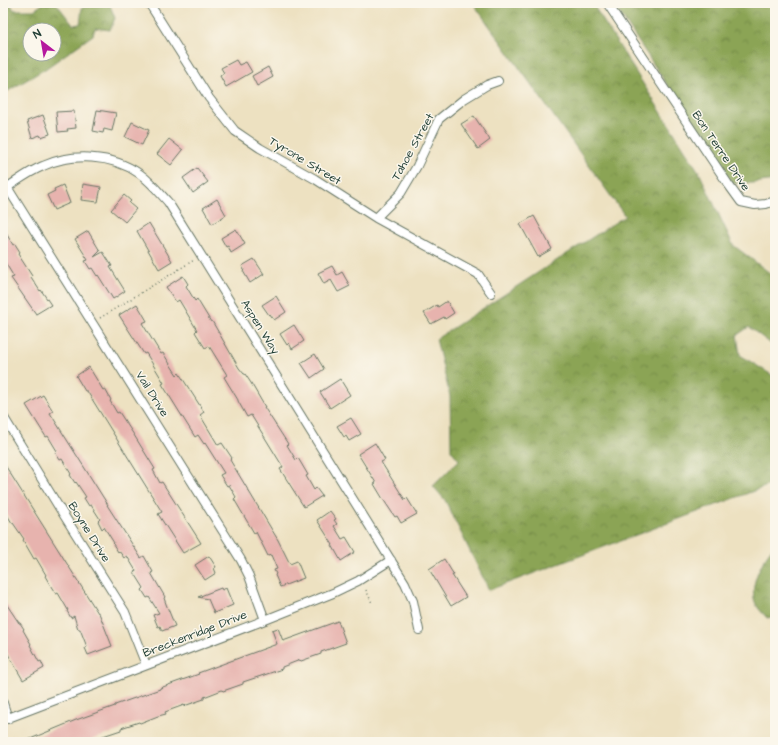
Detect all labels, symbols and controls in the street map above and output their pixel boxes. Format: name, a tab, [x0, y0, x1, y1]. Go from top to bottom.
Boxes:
north arrow	[22, 22, 62, 62]
text: N	[30, 26, 44, 42]
street label: Bon Terre Drive	[688, 107, 754, 195]
street label: Tahoe Street	[387, 110, 439, 184]
street label: Tyrone Street	[265, 133, 345, 190]
street label: Aspen Way	[236, 296, 284, 359]
street label: Vail Drive	[131, 368, 173, 421]
street label: Boyne Drive	[63, 499, 115, 566]
street label: Breckenridge Drive	[141, 606, 250, 663]

